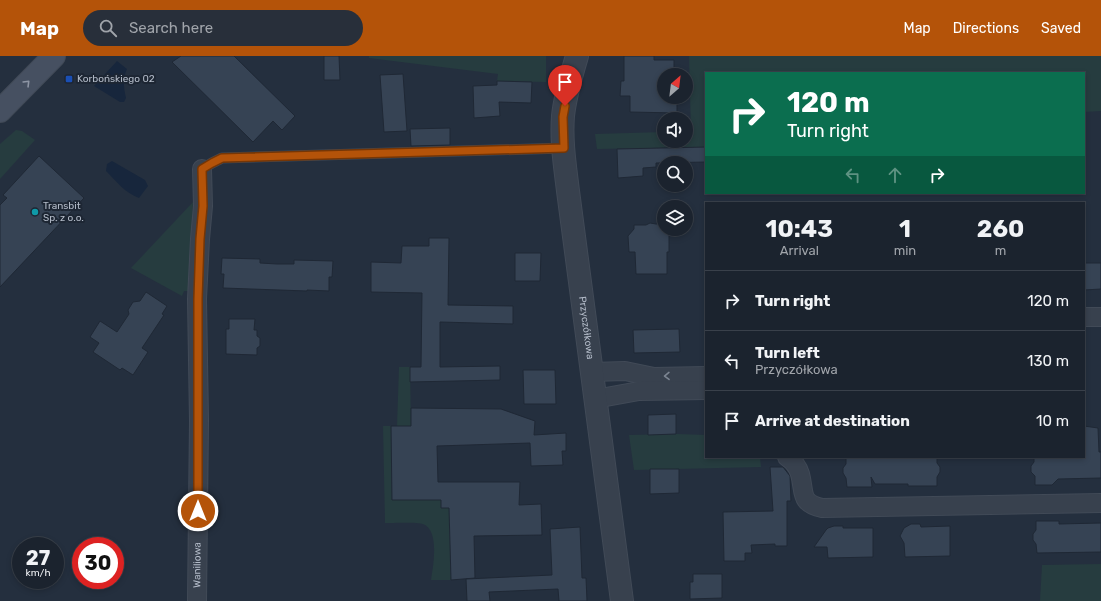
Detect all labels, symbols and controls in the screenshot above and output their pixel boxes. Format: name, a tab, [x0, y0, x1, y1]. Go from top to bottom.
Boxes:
search box	[83, 10, 363, 46]
text: Map	[20, 17, 59, 40]
icon: search	[97, 17, 119, 39]
text: Search here	[129, 19, 213, 37]
text: Map	[904, 20, 931, 37]
text: Directions	[953, 20, 1019, 37]
text: Saved	[1041, 20, 1081, 37]
pin	[548, 65, 582, 106]
north arrow	[657, 68, 693, 104]
map controls	[657, 68, 693, 236]
icon: arrive	[554, 71, 576, 93]
place label: Korbońskiego 02	[77, 73, 155, 85]
marker: Korbońskiego 02	[64, 74, 74, 84]
one-way arrow	[22, 80, 30, 88]
text: 120 m	[787, 86, 870, 119]
icon: right	[721, 88, 773, 140]
button: sound	[657, 112, 693, 148]
text: Turn right	[787, 120, 869, 142]
button: search	[657, 156, 693, 192]
icon: left	[842, 164, 864, 186]
icon: ahead	[884, 164, 906, 186]
icon: right	[926, 164, 948, 186]
place label: Transbit Sp. z o.o.	[43, 200, 84, 224]
button: layers	[657, 200, 693, 236]
marker: Transbit Sp. z o.o.	[30, 207, 40, 217]
text: 10:43	[766, 215, 833, 243]
text: 1	[899, 215, 911, 243]
text: 260	[977, 215, 1024, 243]
text: Arrival	[780, 243, 819, 258]
text: min	[894, 243, 916, 258]
text: m	[995, 243, 1006, 258]
icon: right	[721, 290, 743, 312]
text: Turn right	[755, 292, 830, 310]
text: 120 m	[1027, 292, 1069, 310]
street label: Przyczółkowa	[576, 295, 596, 360]
text: Turn left	[755, 344, 820, 362]
icon: left	[721, 350, 743, 372]
text: 130 m	[1027, 352, 1069, 370]
text: Przyczółkowa	[755, 362, 838, 377]
one-way arrow	[664, 372, 670, 381]
icon: arrive	[721, 410, 743, 432]
text: Arrive at destination	[755, 412, 910, 430]
text: 10 m	[1036, 412, 1069, 430]
position arrow	[177, 490, 219, 532]
speed limit sign: 30	[72, 537, 124, 589]
street label: Waniliowa	[191, 542, 204, 588]
text: 27	[26, 546, 50, 570]
text: km/h	[26, 567, 50, 579]

